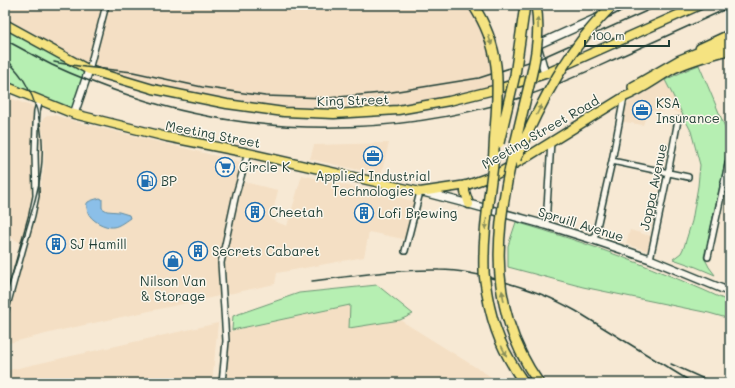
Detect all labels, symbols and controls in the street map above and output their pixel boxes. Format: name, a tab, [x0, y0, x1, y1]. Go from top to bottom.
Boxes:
one-way arrow	[535, 16, 541, 29]
scale bar	[585, 22, 669, 48]
text: 100 m	[591, 27, 625, 43]
one-way arrow	[487, 34, 493, 46]
street label: King Street	[317, 90, 390, 109]
street label: Meeting Street Road	[478, 91, 602, 172]
place label: KSA Insurance	[656, 94, 720, 126]
office icon: KSA Insurance	[631, 99, 653, 121]
one-way arrow	[536, 104, 542, 116]
street label: Meeting Street	[164, 116, 262, 151]
street label: Joppa Avenue	[635, 142, 670, 232]
office icon: Applied Industrial Technologies	[362, 145, 384, 167]
supermarket icon: Circle K	[214, 156, 236, 178]
place label: Circle K	[239, 158, 290, 175]
place label: Applied Industrial Technologies	[316, 167, 430, 199]
fuel station icon: BP	[136, 170, 158, 192]
place label: BP	[161, 172, 177, 189]
building icon: Cheetah	[244, 201, 266, 223]
building icon: Lofi Brewing	[353, 202, 375, 224]
street label: Spruill Avenue	[536, 202, 626, 245]
place label: Cheetah	[269, 203, 323, 220]
place label: Lofi Brewing	[378, 204, 457, 221]
one-way arrow	[483, 218, 489, 230]
building icon: SJ Hamill	[45, 233, 67, 255]
place label: SJ Hamill	[70, 235, 127, 252]
building icon: Secrets Cabaret	[187, 240, 209, 262]
place label: Secrets Cabaret	[212, 242, 320, 259]
shop icon: Nilson Van & Storage	[162, 250, 184, 272]
place label: Nilson Van & Storage	[140, 272, 206, 304]
one-way arrow	[500, 290, 506, 302]
one-way arrow	[501, 345, 508, 357]

